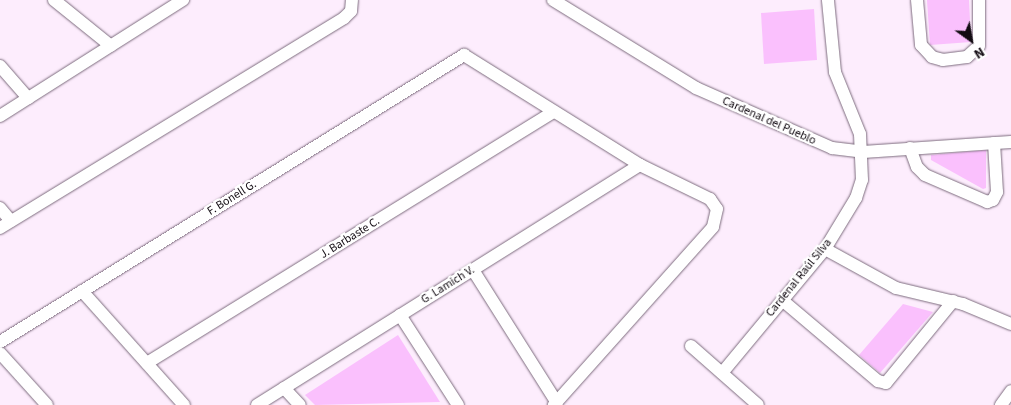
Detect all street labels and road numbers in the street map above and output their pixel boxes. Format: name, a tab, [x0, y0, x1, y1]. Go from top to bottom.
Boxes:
street label: Cardenal del Pueblo	[720, 94, 818, 148]
street label: F. Bonell G.	[205, 177, 259, 219]
street label: J. Barbaste C.	[318, 214, 382, 262]
street label: Cardenal Raúl Silva	[763, 236, 835, 320]
street label: G. Lamich V.	[419, 263, 477, 307]

